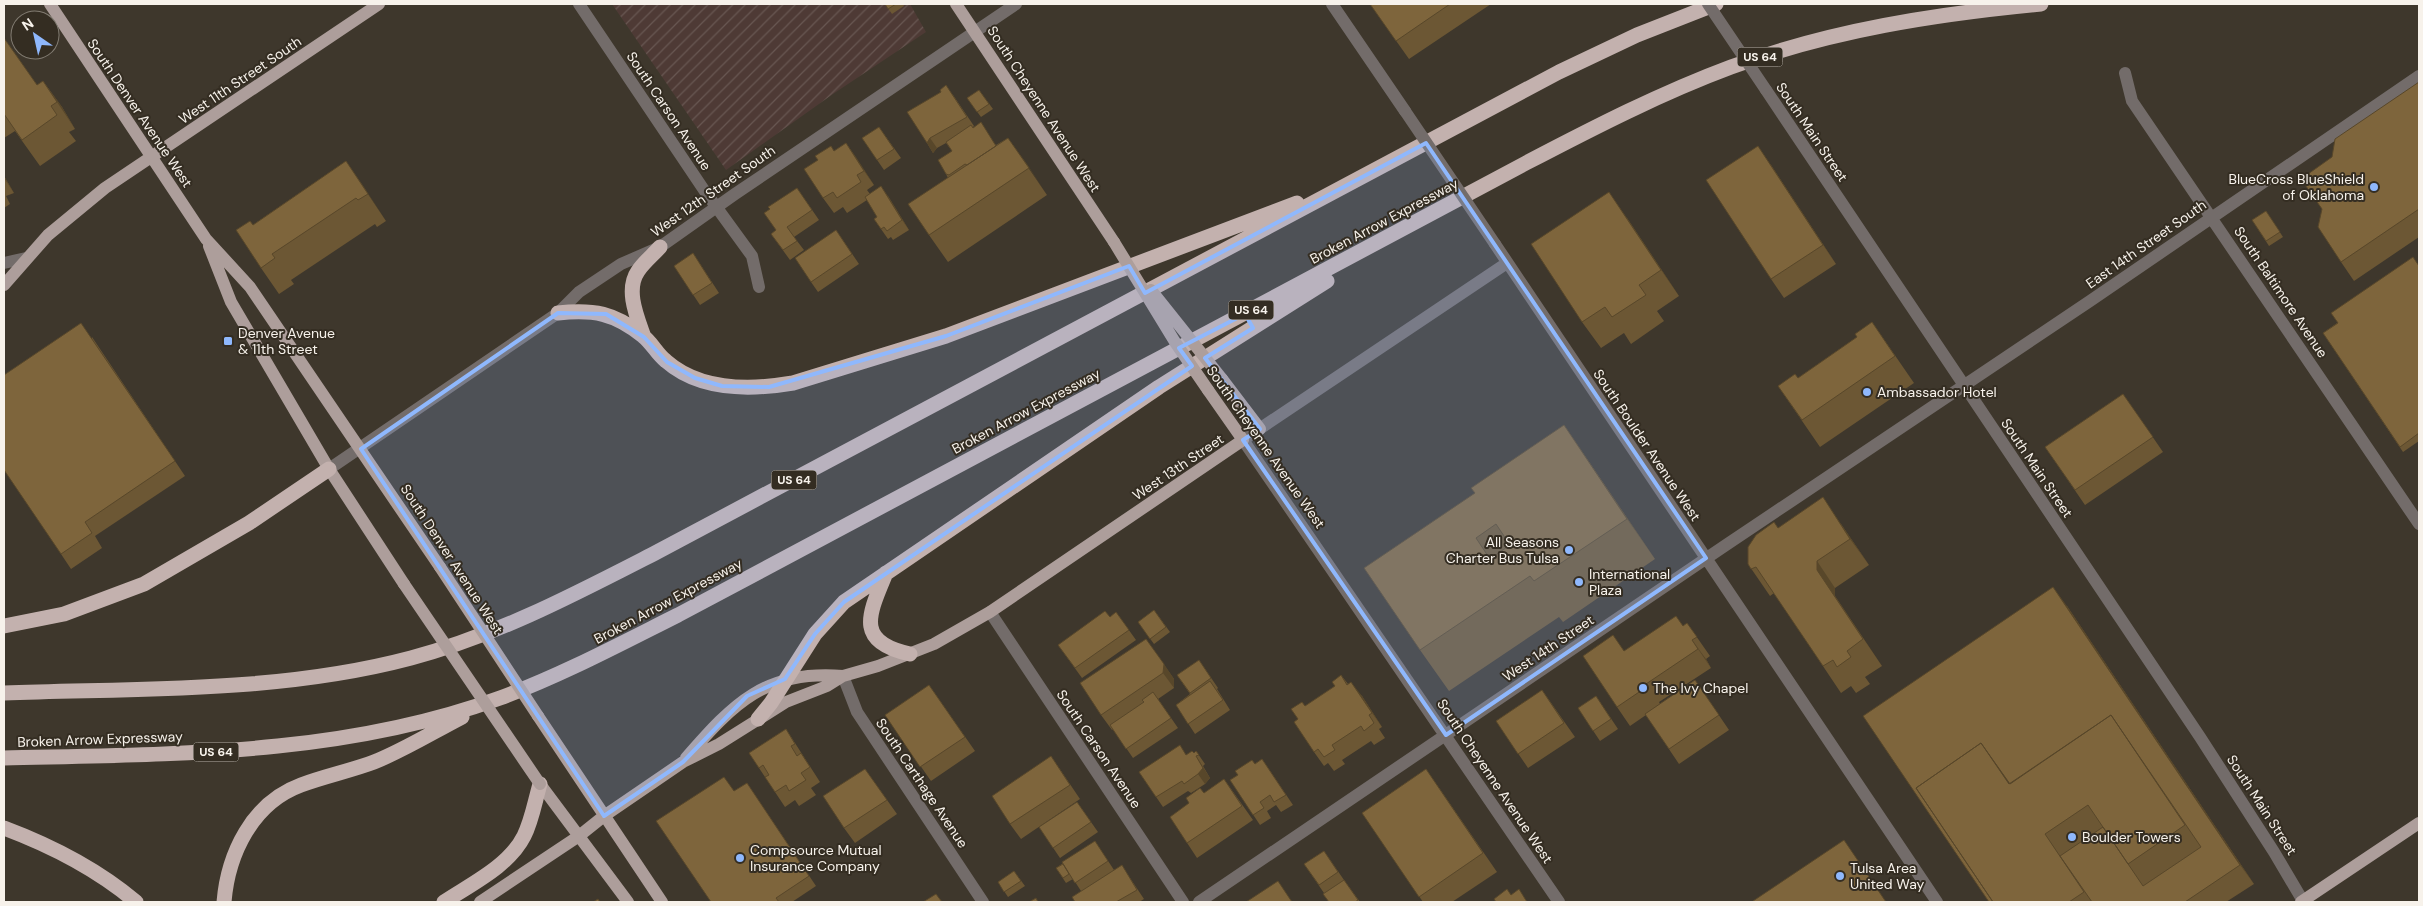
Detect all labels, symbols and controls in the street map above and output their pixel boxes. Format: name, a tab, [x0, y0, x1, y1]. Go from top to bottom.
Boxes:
north arrow	[10, 10, 60, 60]
text: N	[18, 14, 37, 35]
street label: South Cheyenne Avenue West	[983, 22, 1105, 196]
street label: West 11th Street South	[175, 32, 305, 128]
street label: South Denver Avenue West	[84, 35, 196, 191]
street label: South Carson Avenue	[623, 48, 715, 174]
road number: US 64	[1738, 48, 1782, 66]
street label: South Main Street	[1772, 79, 1852, 185]
street label: West 12th Street South	[647, 141, 779, 241]
place label: BlueCross BlueShield of Oklahoma	[2229, 170, 2364, 204]
street label: Broken Arrow Expressway	[1307, 174, 1462, 268]
marker: BlueCross BlueShield of Oklahoma	[2368, 181, 2380, 193]
street label: East 14th Street South	[2082, 196, 2210, 292]
street label: South Baltimore Avenue	[2230, 223, 2332, 361]
road number: US 64	[1228, 300, 1274, 320]
place label: Denver Avenue & 11th Street	[238, 324, 335, 358]
marker: Denver Avenue & 11th Street	[222, 335, 234, 347]
street label: South Cheyenne Avenue West	[1203, 362, 1329, 532]
street label: Broken Arrow Expressway	[949, 364, 1104, 458]
street label: South Boulder Avenue West	[1589, 366, 1705, 524]
place label: Ambassador Hotel	[1877, 383, 1997, 401]
marker: Ambassador Hotel	[1861, 386, 1873, 398]
street label: South Main Street	[1997, 415, 2077, 521]
street label: West 13th Street	[1129, 430, 1227, 504]
road number: US 64	[772, 470, 816, 490]
street label: South Denver Avenue West	[397, 481, 507, 637]
place label: All Seasons Charter Bus Tulsa	[1446, 533, 1559, 567]
marker: All Seasons Charter Bus Tulsa	[1563, 544, 1575, 556]
street label: Broken Arrow Expressway	[591, 554, 746, 648]
place label: International Plaza	[1589, 565, 1670, 599]
marker: International Plaza	[1573, 576, 1585, 588]
street label: West 14th Street	[1499, 611, 1597, 685]
place label: The Ivy Chapel	[1653, 679, 1748, 697]
marker: The Ivy Chapel	[1637, 682, 1649, 694]
street label: South Carson Avenue	[1053, 686, 1145, 812]
street label: South Cheyenne Avenue West	[1433, 695, 1557, 867]
street label: South Carthage Avenue	[872, 715, 972, 851]
street label: Broken Arrow Expressway	[17, 727, 183, 751]
road number: US 64	[194, 742, 238, 762]
street label: South Main Street	[2223, 751, 2301, 859]
place label: Boulder Towers	[2082, 828, 2181, 846]
marker: Boulder Towers	[2066, 831, 2078, 843]
place label: Compsource Mutual Insurance Company	[750, 841, 882, 875]
marker: Compsource Mutual Insurance Company	[734, 852, 746, 864]
place label: Tulsa Area United Way	[1850, 859, 1925, 893]
marker: Tulsa Area United Way	[1834, 870, 1846, 882]

